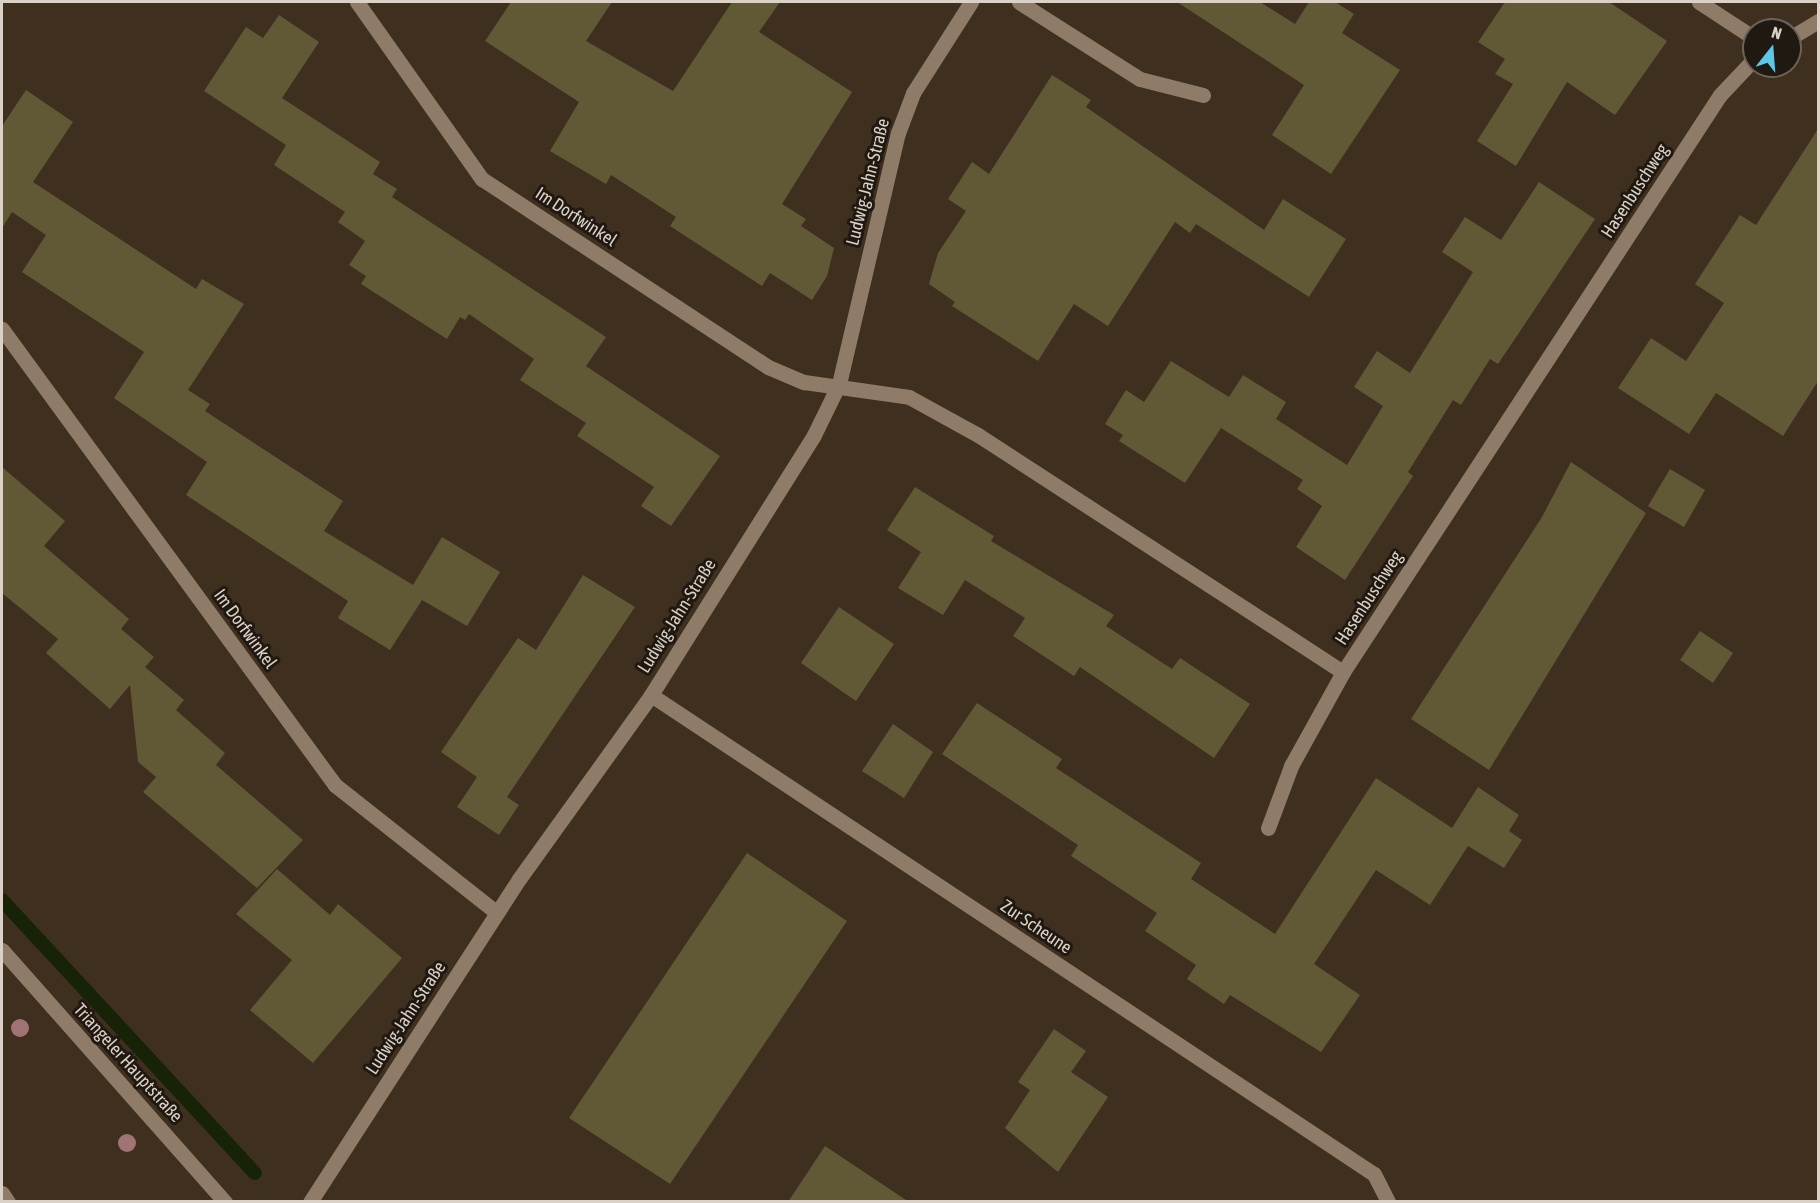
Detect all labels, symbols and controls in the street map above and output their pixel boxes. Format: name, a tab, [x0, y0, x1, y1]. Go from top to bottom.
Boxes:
north arrow	[1742, 18, 1802, 78]
text: N	[1770, 23, 1784, 43]
street label: Ludwig-Jahn-Straße	[842, 116, 894, 248]
street label: Hasenbuschweg	[1597, 140, 1673, 242]
street label: Im Dorfwinkel	[531, 183, 621, 251]
street label: Hasenbuschweg	[1331, 547, 1407, 649]
street label: Ludwig-Jahn-Straße	[633, 555, 721, 677]
street label: Im Dorfwinkel	[209, 585, 281, 673]
street label: Zur Scheune	[996, 895, 1076, 959]
street label: Ludwig-Jahn-Straße	[362, 958, 450, 1078]
street label: Triangeler Hauptstraße	[69, 999, 187, 1127]

